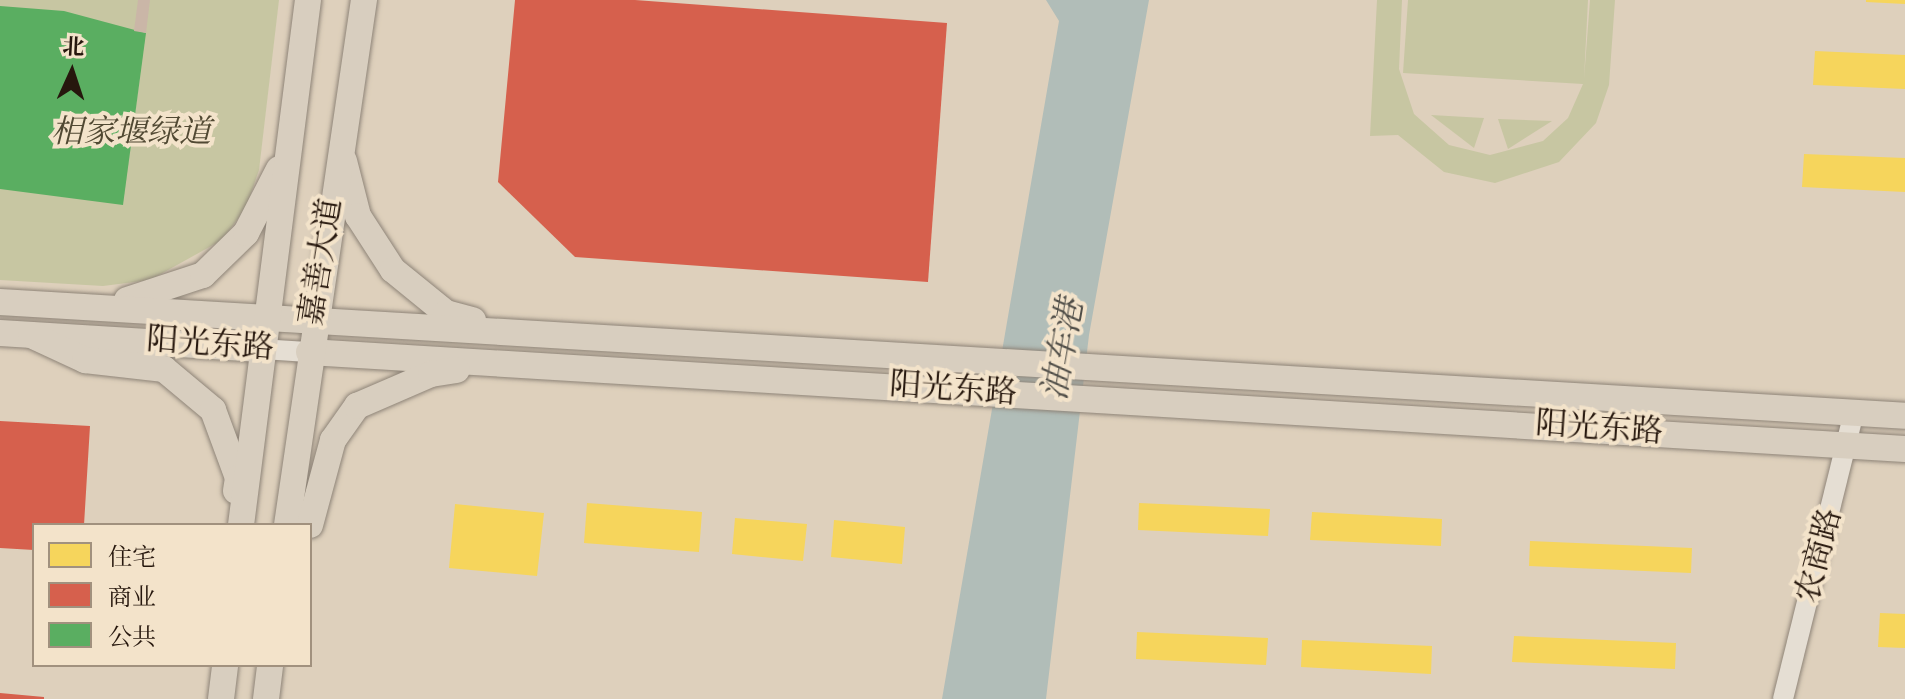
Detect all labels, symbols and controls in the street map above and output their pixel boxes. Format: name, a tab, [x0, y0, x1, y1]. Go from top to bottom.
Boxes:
north arrow	[32, 32, 112, 112]
text: 北	[62, 36, 85, 60]
park label: 相家堰绿道	[51, 115, 211, 153]
street label: 嘉善大道	[294, 196, 352, 328]
water label: 油车港	[1036, 296, 1094, 404]
street label: 阳光东路	[145, 322, 275, 370]
street label: 阳光东路	[888, 367, 1018, 415]
street label: 阳光东路	[1534, 406, 1664, 454]
street label: 农商路	[1790, 505, 1852, 607]
legend	[32, 523, 312, 667]
text: 住宅	[108, 547, 156, 571]
text: 商业	[108, 587, 156, 611]
text: 公共	[108, 627, 156, 651]

